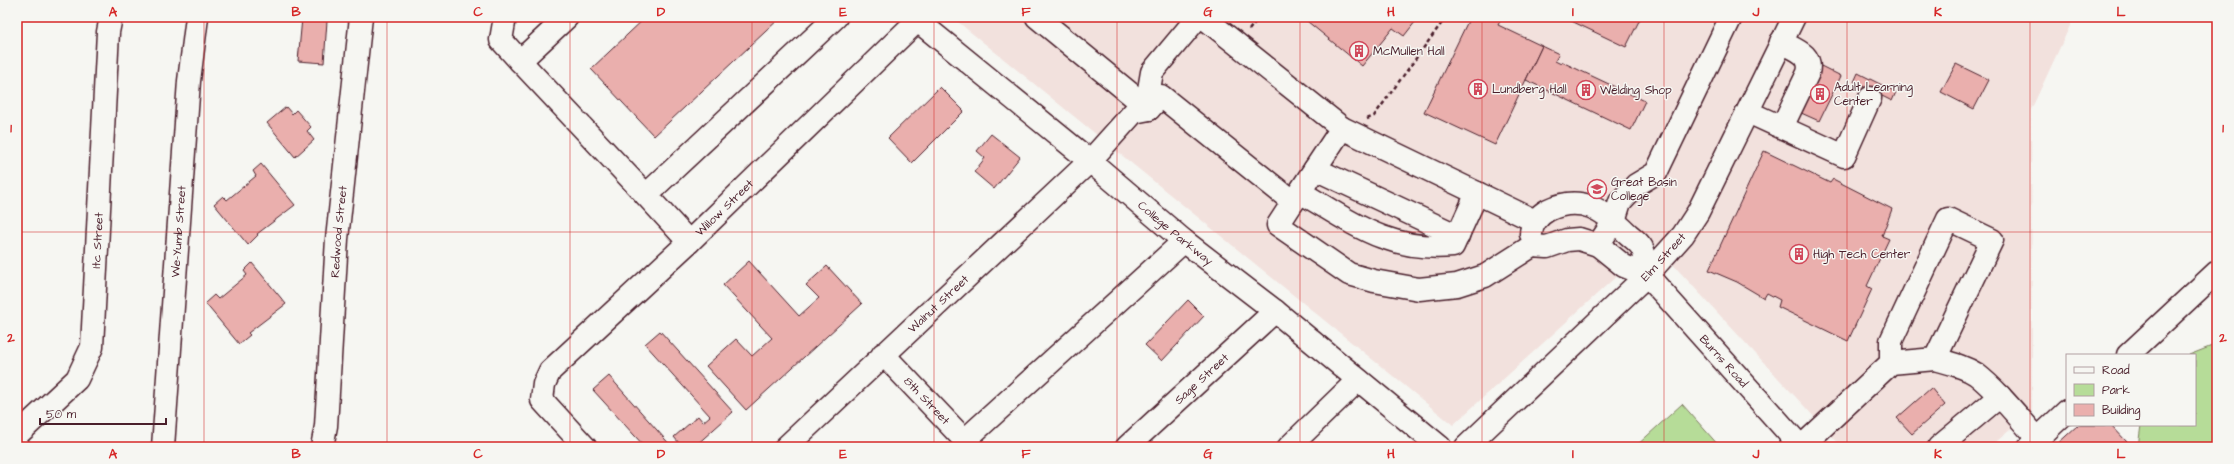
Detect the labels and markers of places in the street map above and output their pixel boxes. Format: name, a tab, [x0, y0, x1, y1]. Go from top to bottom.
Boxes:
building icon: McMullen Hall	[1348, 40, 1370, 62]
place label: McMullen Hall	[1373, 43, 1445, 60]
building icon: Lundberg Hall	[1467, 78, 1489, 100]
building icon: Welding Shop	[1575, 79, 1597, 101]
place label: Adult Learning Center	[1834, 79, 1913, 110]
place label: Lundberg Hall	[1492, 81, 1567, 99]
place label: Welding Shop	[1600, 82, 1672, 100]
building icon: Adult Learning Center	[1809, 83, 1831, 105]
place label: Great Basin College	[1611, 174, 1677, 206]
school or university icon: Great Basin College	[1586, 178, 1608, 200]
building icon: High Tech Center	[1788, 243, 1810, 265]
place label: High Tech Center	[1813, 246, 1911, 264]

